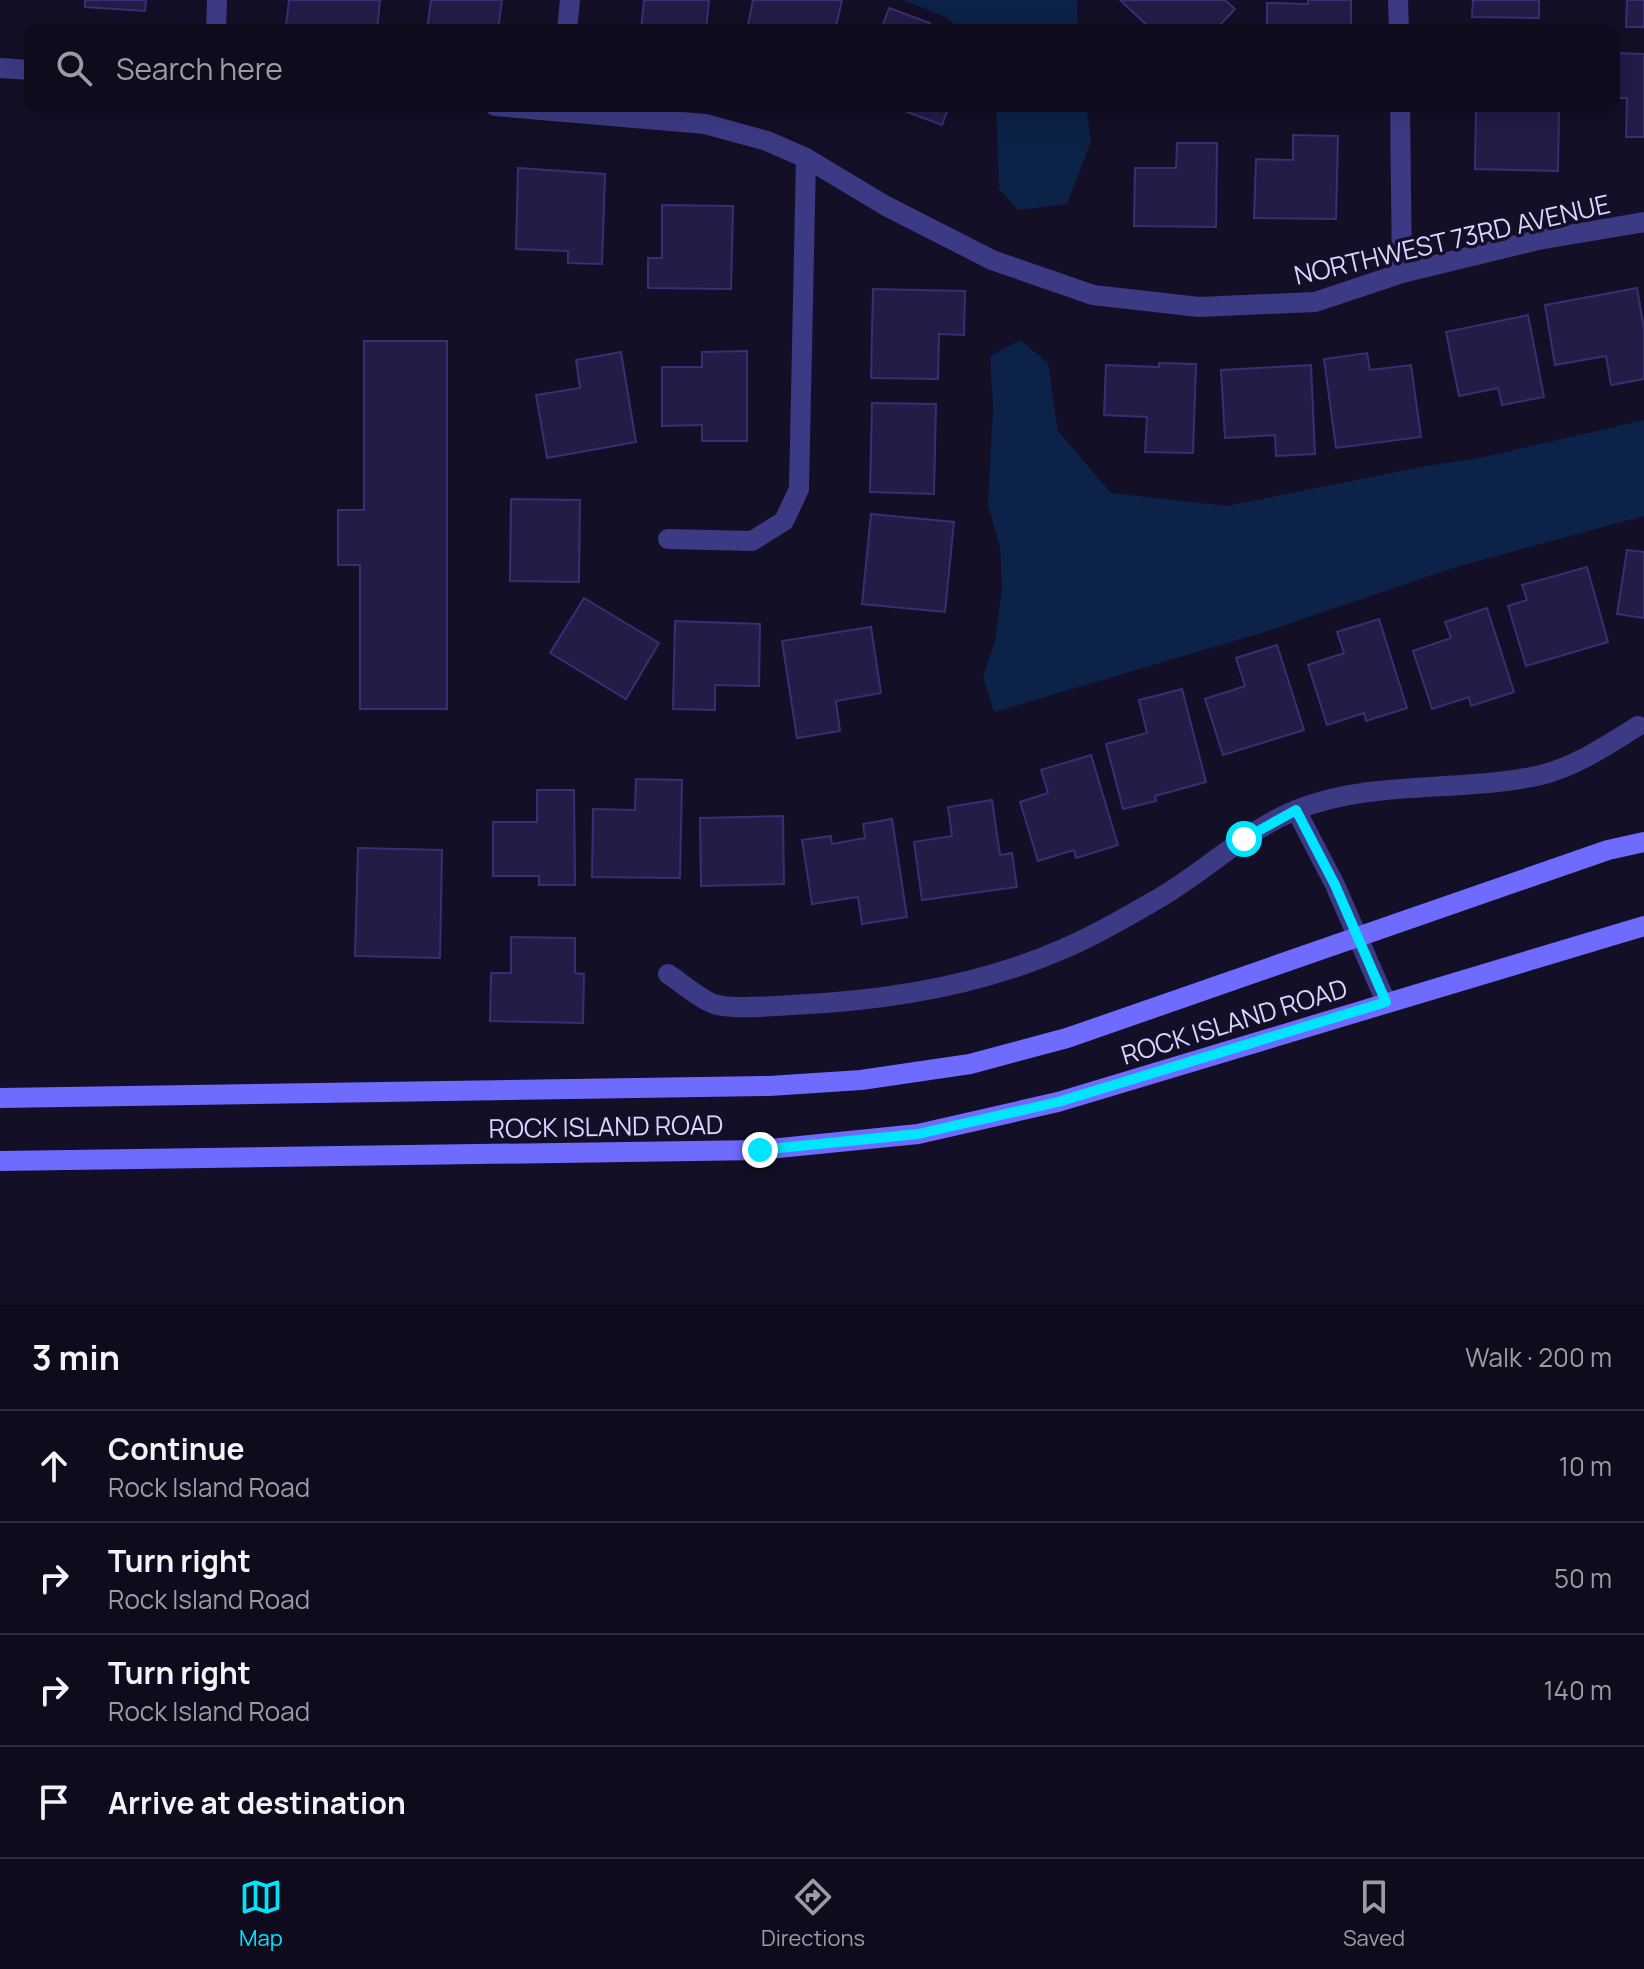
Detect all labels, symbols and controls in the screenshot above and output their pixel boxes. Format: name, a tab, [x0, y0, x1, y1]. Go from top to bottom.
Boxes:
search box	[24, 24, 1620, 112]
icon: search	[52, 46, 96, 90]
text: Search here	[116, 48, 283, 89]
street label: NORTHWEST 73RD AVENUE	[1290, 185, 1614, 293]
route start	[1226, 821, 1262, 857]
street label: ROCK ISLAND ROAD	[1116, 969, 1352, 1073]
street label: ROCK ISLAND ROAD	[488, 1106, 724, 1146]
route end	[742, 1132, 778, 1168]
text: 3 min	[32, 1334, 120, 1380]
text: Walk · 200 m	[1465, 1339, 1612, 1375]
text: Continue	[108, 1428, 244, 1469]
icon: ahead	[32, 1444, 76, 1488]
text: 10 m	[1559, 1448, 1612, 1484]
text: Rock Island Road	[108, 1469, 310, 1505]
text: Turn right	[108, 1540, 251, 1581]
icon: right	[32, 1556, 76, 1600]
text: 50 m	[1554, 1560, 1612, 1596]
text: Rock Island Road	[108, 1581, 310, 1617]
text: Turn right	[108, 1652, 251, 1693]
icon: right	[32, 1668, 76, 1712]
text: 140 m	[1543, 1672, 1612, 1708]
text: Rock Island Road	[108, 1693, 310, 1729]
icon: arrive	[32, 1780, 76, 1824]
text: Arrive at destination	[108, 1782, 406, 1823]
tab: Map	[239, 1875, 283, 1953]
tab: Directions	[761, 1875, 865, 1953]
tab: Saved	[1343, 1875, 1405, 1953]

